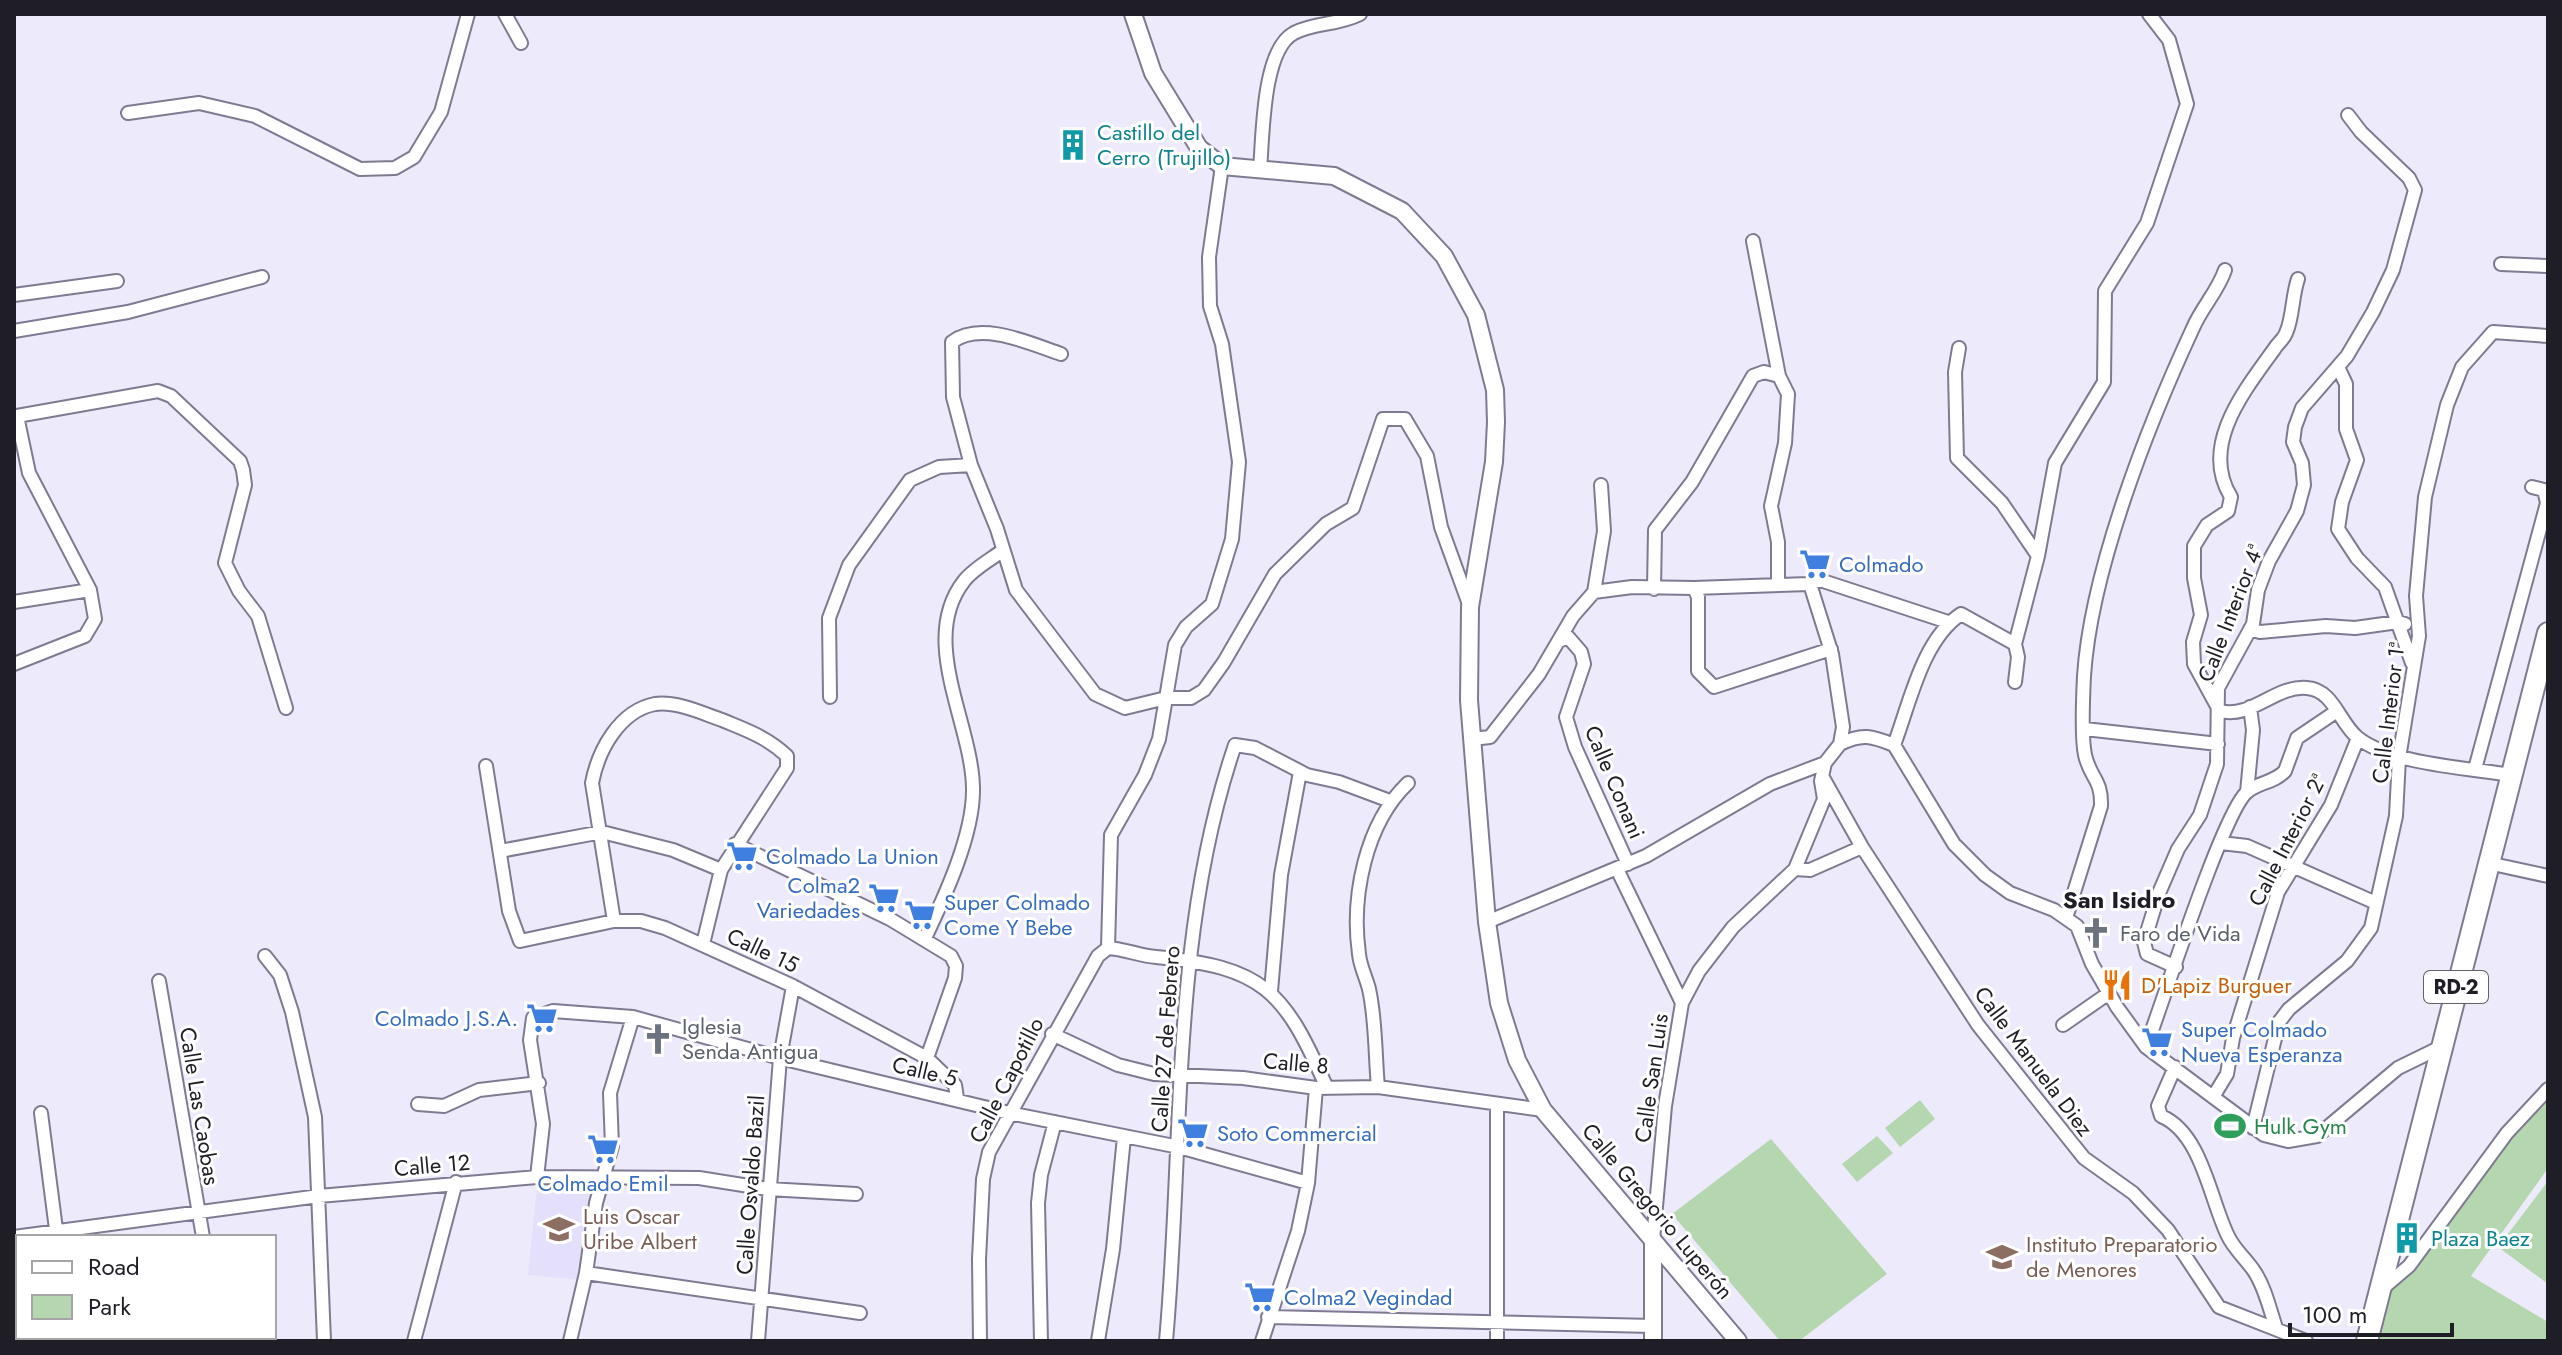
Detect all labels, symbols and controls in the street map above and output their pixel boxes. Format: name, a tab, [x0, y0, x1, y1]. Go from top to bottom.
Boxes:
place label: Castillo del Cerro (Trujillo)	[1097, 116, 1231, 173]
building icon: Castillo del Cerro (Trujillo)	[1056, 128, 1090, 162]
street label: Calle Interior 4ª	[2189, 540, 2271, 686]
supermarket icon: Colmado	[1798, 547, 1832, 581]
place label: Colmado	[1839, 548, 1923, 580]
street label: Calle Interior 1ª	[2363, 641, 2413, 785]
street label: Calle Conani	[1577, 720, 1653, 844]
street label: Calle Interior 2ª	[2240, 768, 2334, 912]
supermarket icon: Colmado La Union	[725, 839, 759, 873]
place label: Colmado La Union	[766, 840, 939, 872]
place label: Colma2 Variedades	[757, 869, 860, 926]
supermarket icon: Colma2 Variedades	[867, 881, 901, 915]
district label: San Isidro	[2063, 882, 2175, 917]
place label: Super Colmado Come Y Bebe	[944, 886, 1090, 943]
supermarket icon: Super Colmado Come Y Bebe	[903, 898, 937, 932]
church icon: Faro de Vida	[2079, 916, 2113, 950]
place label: Faro de Vida	[2120, 917, 2241, 949]
street label: Calle 15	[722, 919, 804, 981]
street label: Calle 27 de Febrero	[1143, 945, 1187, 1133]
restaurant icon: D'Lapiz Burguer	[2100, 968, 2134, 1002]
place label: D'Lapiz Burguer	[2141, 969, 2292, 1001]
road number: RD-2	[2424, 971, 2488, 1003]
street label: Calle Manuela Diez	[1967, 979, 2101, 1143]
supermarket icon: Colmado J.S.A.	[525, 1001, 559, 1035]
place label: Colmado J.S.A.	[375, 1002, 518, 1034]
place label: Iglesia Senda Antigua	[682, 1010, 818, 1067]
street label: Calle San Luis	[1626, 1011, 1676, 1145]
street label: Calle Capotillo	[961, 1012, 1051, 1148]
place label: Super Colmado Nueva Esperanza	[2181, 1013, 2343, 1070]
church icon: Iglesia Senda Antigua	[641, 1022, 675, 1056]
street label: Calle Las Caobas	[172, 1025, 228, 1187]
supermarket icon: Super Colmado Nueva Esperanza	[2140, 1025, 2174, 1059]
street label: Calle 8	[1262, 1044, 1330, 1082]
street label: Calle 5	[889, 1048, 961, 1094]
street label: Calle Osvaldo Bazil	[728, 1094, 772, 1276]
sports icon: Hulk Gym	[2213, 1109, 2247, 1143]
place label: Hulk Gym	[2254, 1110, 2347, 1142]
supermarket icon: Soto Commercial	[1176, 1116, 1210, 1150]
street label: Calle Gregorio Luperón	[1575, 1116, 1741, 1306]
place label: Soto Commercial	[1217, 1117, 1377, 1149]
supermarket icon: Colmado Emil	[586, 1132, 620, 1166]
street label: Calle 12	[393, 1146, 471, 1184]
place label: Colmado Emil	[537, 1167, 669, 1199]
place label: Luis Oscar Uribe Albert	[583, 1200, 698, 1257]
school or university icon: Luis Oscar Uribe Albert	[542, 1212, 576, 1246]
building icon: Plaza Baez	[2390, 1221, 2424, 1255]
place label: Plaza Baez	[2431, 1222, 2530, 1254]
place label: Instituto Preparatorio de Menores	[2026, 1228, 2218, 1285]
legend	[16, 1235, 276, 1339]
school or university icon: Instituto Preparatorio de Menores	[1985, 1240, 2019, 1274]
text: Road	[88, 1249, 140, 1284]
supermarket icon: Colma2 Vegindad	[1243, 1280, 1277, 1314]
place label: Colma2 Vegindad	[1284, 1281, 1453, 1313]
scale bar	[2290, 1287, 2452, 1337]
text: Park	[88, 1289, 131, 1324]
text: 100 m	[2302, 1297, 2368, 1332]

